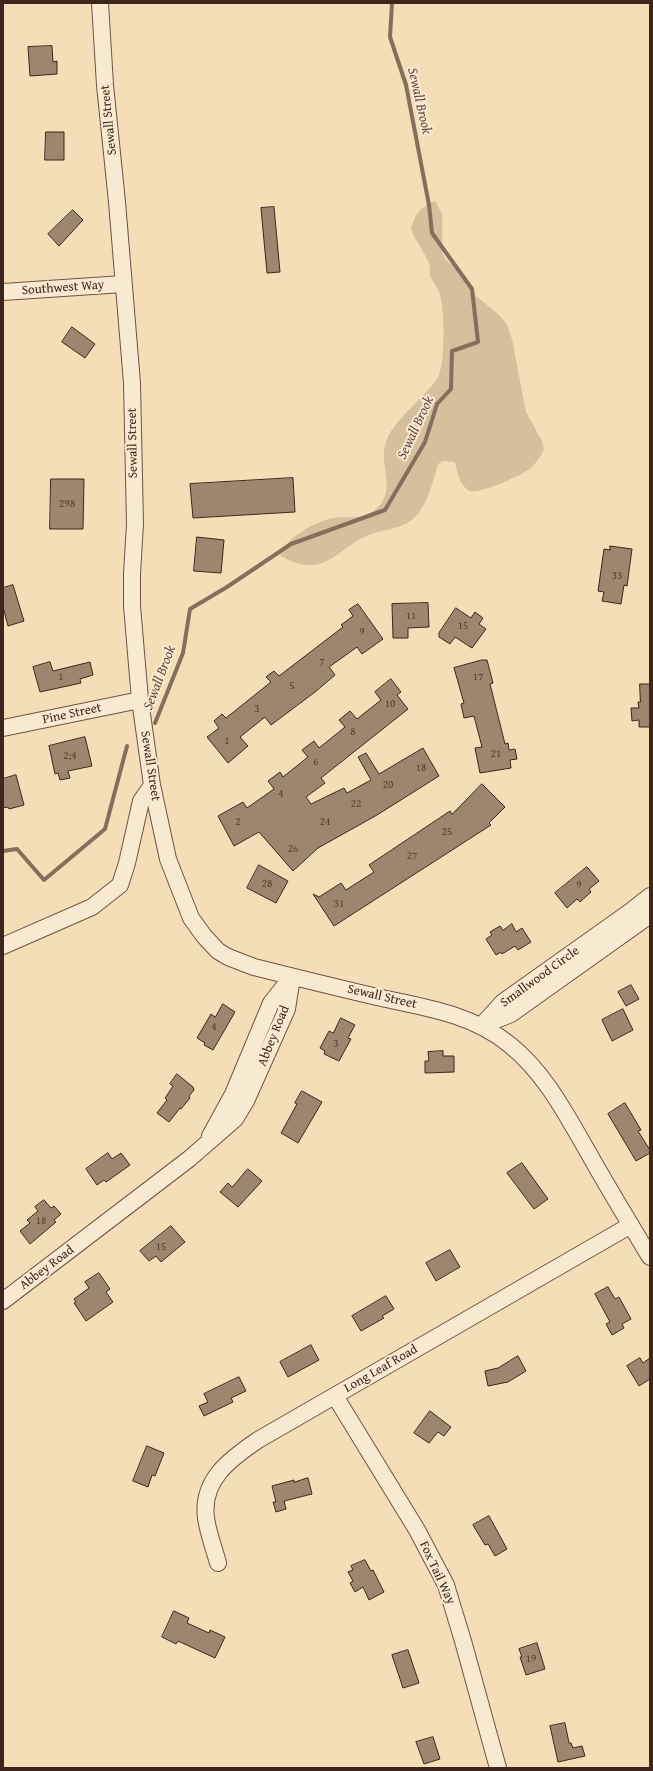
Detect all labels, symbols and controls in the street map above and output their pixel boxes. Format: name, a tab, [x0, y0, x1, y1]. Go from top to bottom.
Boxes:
water label: Sewall Brook	[403, 66, 435, 136]
street label: Sewall Street	[98, 84, 120, 156]
street label: Southwest Way	[21, 277, 105, 299]
water label: Sewall Brook	[394, 394, 438, 462]
street label: Sewall Street	[125, 408, 141, 478]
house number: 298	[59, 497, 75, 511]
house number: 33	[612, 569, 622, 583]
house number: 11	[406, 609, 416, 623]
house number: 15	[458, 619, 468, 633]
house number: 9	[359, 625, 365, 639]
water label: Sewall Brook	[140, 643, 180, 713]
house number: 7	[319, 655, 325, 669]
house number: 1	[58, 670, 64, 684]
house number: 17	[473, 670, 483, 684]
house number: 5	[289, 679, 295, 693]
house number: 10	[385, 697, 395, 711]
street label: Pine Street	[41, 700, 103, 728]
house number: 3	[254, 702, 260, 716]
house number: 8	[350, 725, 356, 739]
street label: Sewall Street	[137, 730, 163, 802]
house number: 1	[224, 734, 230, 748]
house number: 21	[491, 747, 501, 761]
house number: 2;4	[63, 749, 77, 763]
house number: 6	[313, 755, 319, 769]
house number: 18	[416, 761, 426, 775]
house number: 20	[383, 778, 393, 792]
house number: 4	[278, 787, 284, 801]
house number: 22	[351, 797, 361, 811]
house number: 2	[235, 815, 241, 829]
house number: 24	[320, 815, 330, 829]
house number: 25	[442, 825, 452, 839]
house number: 26	[288, 842, 298, 856]
house number: 27	[407, 849, 417, 863]
house number: 28	[262, 877, 272, 891]
house number: 9	[576, 878, 582, 892]
house number: 31	[334, 897, 344, 911]
street label: Smallwood Circle	[498, 943, 582, 1011]
street label: Sewall Street	[346, 981, 418, 1013]
street label: Abbey Road	[255, 1003, 293, 1069]
house number: 4	[211, 1020, 217, 1034]
house number: 3	[333, 1037, 339, 1051]
house number: 18	[36, 1214, 46, 1228]
house number: 15	[156, 1240, 166, 1254]
street label: Abbey Road	[17, 1243, 77, 1293]
street label: Long Leaf Road	[341, 1342, 421, 1396]
street label: Fox Tail Way	[416, 1539, 458, 1607]
house number: 19	[526, 1652, 536, 1666]

